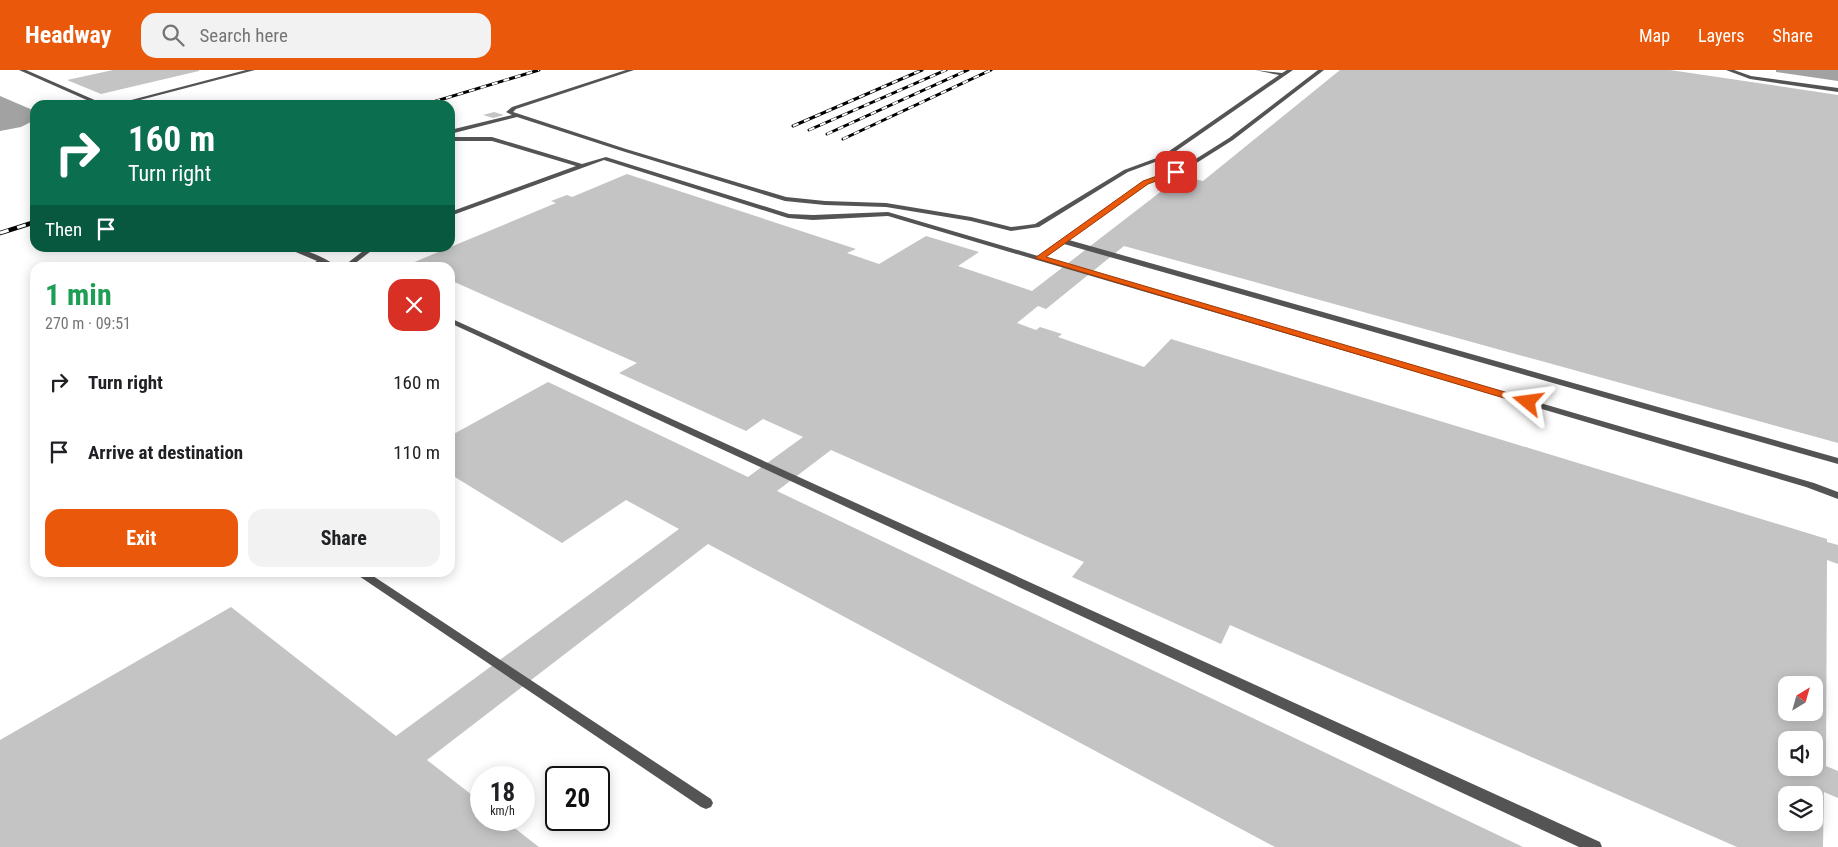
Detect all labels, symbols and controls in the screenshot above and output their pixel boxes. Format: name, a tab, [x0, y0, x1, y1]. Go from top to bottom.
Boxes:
search box	[141, 13, 491, 58]
text: Headway	[25, 21, 111, 49]
icon: search	[159, 21, 187, 49]
text: Search here	[199, 24, 288, 47]
text: Map	[1639, 25, 1670, 46]
text: Layers	[1698, 25, 1745, 46]
text: Share	[1773, 25, 1813, 46]
text: 160 m	[128, 119, 215, 160]
icon: right	[45, 120, 110, 185]
pin	[1155, 151, 1197, 193]
icon: arrive	[1162, 158, 1190, 186]
text: Turn right	[128, 161, 211, 186]
icon: arrive	[92, 215, 120, 243]
text: Then	[45, 218, 82, 241]
text: 1 min	[45, 277, 112, 312]
button: close	[388, 279, 440, 331]
text: 270 m · 09:51	[45, 314, 131, 333]
icon: right	[45, 368, 73, 396]
text: Turn right	[88, 371, 163, 394]
text: 160 m	[393, 371, 440, 394]
position arrow	[1501, 375, 1553, 427]
icon: arrive	[45, 438, 73, 466]
text: Arrive at destination	[88, 441, 243, 464]
text: 110 m	[393, 441, 440, 464]
button: Exit	[45, 509, 238, 567]
button: Share	[248, 509, 440, 567]
north arrow	[1778, 676, 1822, 721]
map controls	[1778, 676, 1823, 831]
button: sound	[1778, 731, 1823, 776]
speed limit sign: 20	[545, 766, 610, 831]
text: 18	[490, 778, 515, 807]
button: layers	[1778, 786, 1823, 831]
text: km/h	[490, 804, 515, 818]

